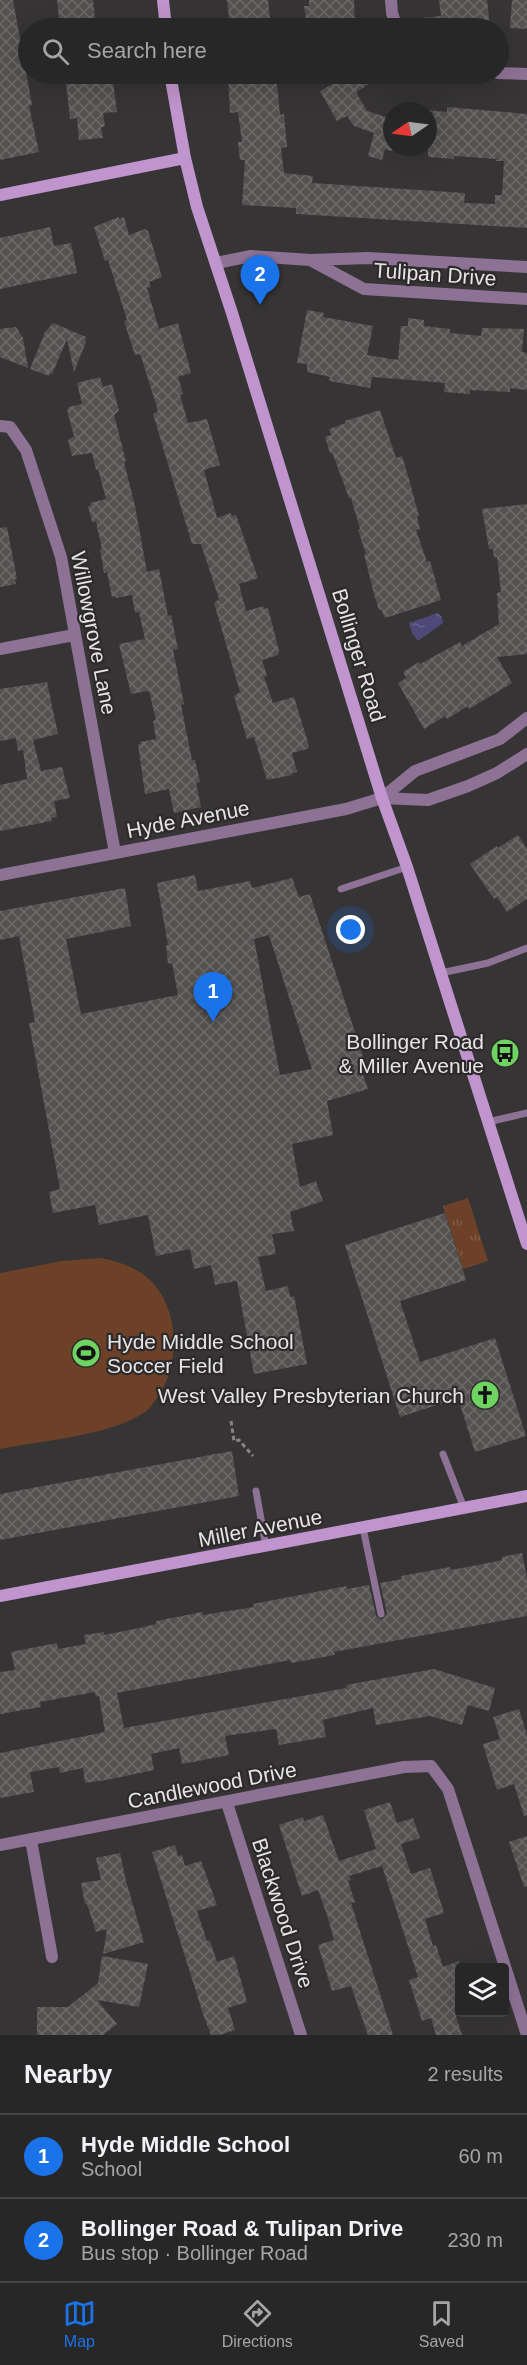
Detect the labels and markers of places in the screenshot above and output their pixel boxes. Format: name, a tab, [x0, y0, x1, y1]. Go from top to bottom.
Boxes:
pin: 2	[240, 256, 280, 305]
pin: 1	[194, 972, 232, 1022]
place label: Bollinger Road & Miller Avenue	[338, 1030, 484, 1077]
bus stop icon: Bollinger Road & Miller Avenue	[489, 1037, 521, 1069]
place label: Hyde Middle School Soccer Field	[107, 1330, 294, 1377]
sports icon: Hyde Middle School Soccer Field	[70, 1337, 102, 1369]
church icon: West Valley Presbyterian Church	[469, 1379, 501, 1411]
place label: West Valley Presbyterian Church	[158, 1384, 464, 1407]

